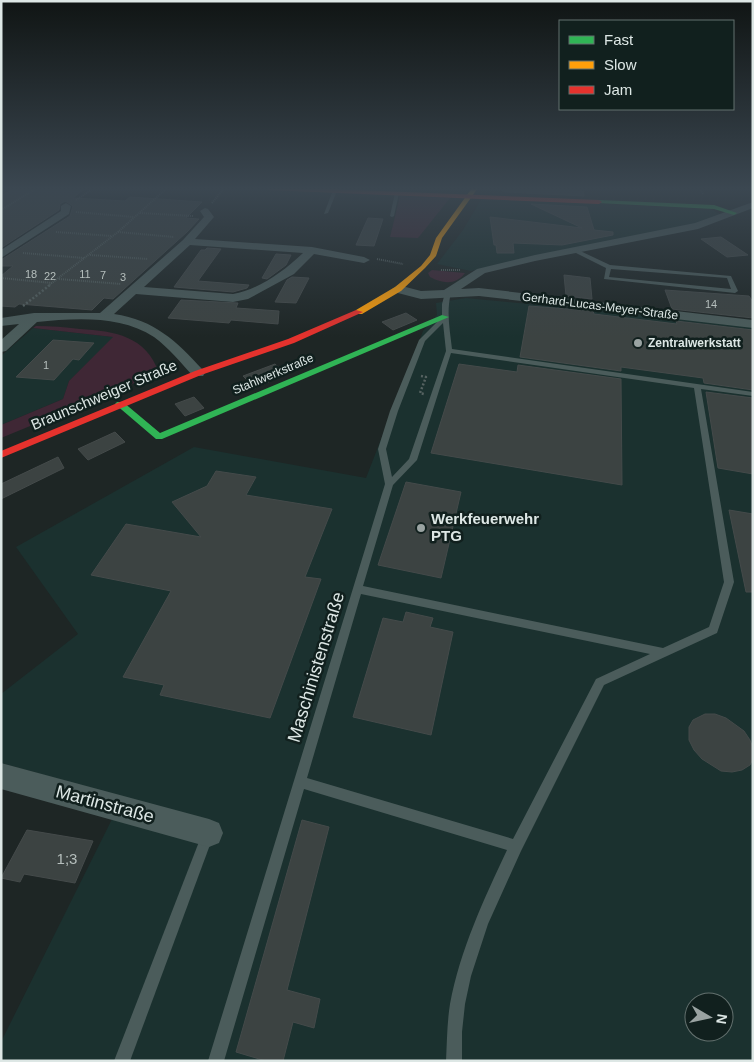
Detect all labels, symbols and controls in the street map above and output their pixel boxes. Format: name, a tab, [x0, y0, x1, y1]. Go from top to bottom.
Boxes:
legend	[559, 20, 734, 110]
text: Fast	[604, 31, 634, 48]
text: Slow	[604, 56, 637, 73]
text: Jam	[604, 81, 632, 98]
house number: 18	[25, 268, 37, 280]
house number: 11	[79, 268, 91, 280]
house number: 7	[100, 269, 106, 281]
house number: 22	[44, 270, 56, 282]
house number: 3	[120, 271, 126, 283]
street label: Gerhard-Lucas-Meyer-Straße	[521, 289, 679, 323]
house number: 14	[705, 298, 717, 310]
place label: Zentralwerkstatt	[648, 336, 741, 350]
marker: Zentralwerkstatt	[632, 337, 644, 349]
street label: Stahlwerkstraße	[230, 350, 316, 397]
street label: Braunschweiger Straße	[28, 356, 179, 433]
house number: 1	[43, 359, 49, 371]
place label: Werkfeuerwehr PTG	[431, 510, 539, 544]
marker: Werkfeuerwehr PTG	[415, 522, 427, 534]
street label: Maschinistenstraße	[284, 589, 348, 745]
street label: Martinstraße	[54, 781, 156, 827]
house number: 1;3	[57, 850, 77, 867]
north arrow	[684, 992, 734, 1042]
text: N	[713, 1013, 731, 1025]

